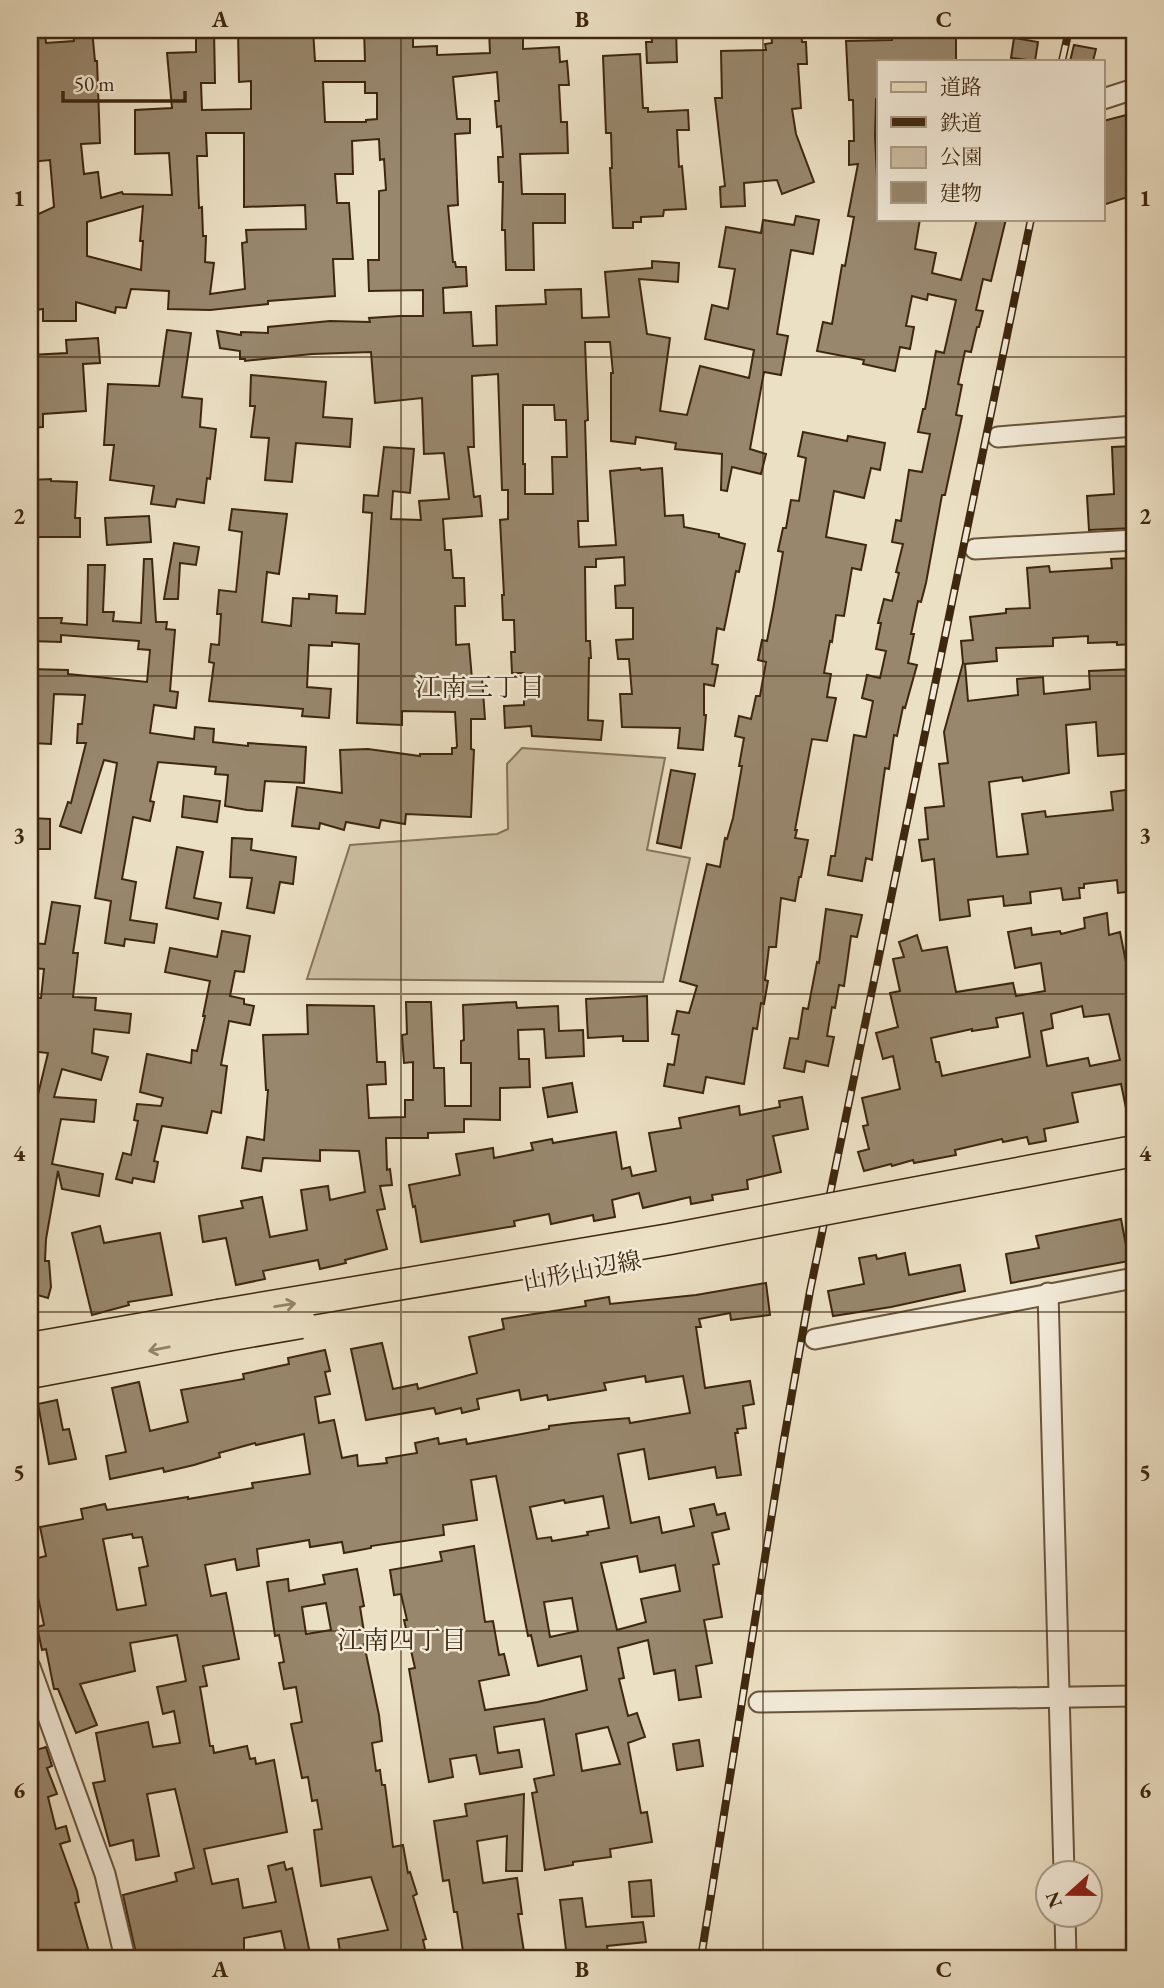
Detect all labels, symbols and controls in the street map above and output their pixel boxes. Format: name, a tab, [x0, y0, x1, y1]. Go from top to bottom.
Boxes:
text: A	[211, 4, 229, 34]
text: B	[575, 4, 589, 34]
text: C	[936, 4, 952, 34]
scale bar	[63, 60, 186, 104]
legend	[877, 60, 1104, 220]
text: 50 m	[74, 70, 115, 97]
text: 道路	[940, 73, 982, 100]
text: 鉄道	[940, 109, 982, 136]
text: 公園	[940, 143, 982, 170]
text: 建物	[940, 179, 982, 206]
text: 1	[13, 183, 25, 213]
text: 1	[1139, 183, 1151, 213]
text: 2	[13, 501, 25, 531]
text: 2	[1139, 501, 1151, 531]
district label: 江南三丁目	[415, 670, 545, 704]
text: 3	[13, 820, 25, 850]
text: 3	[1139, 820, 1151, 850]
text: 4	[13, 1138, 26, 1168]
text: 4	[1139, 1138, 1152, 1168]
street label: 山形山辺線	[520, 1244, 644, 1297]
one-way arrow	[274, 1298, 296, 1311]
one-way arrow	[149, 1343, 171, 1356]
text: 5	[13, 1457, 25, 1487]
text: 5	[1139, 1457, 1151, 1487]
district label: 江南四丁目	[337, 1623, 467, 1657]
text: 6	[13, 1775, 25, 1805]
text: 6	[1139, 1775, 1151, 1805]
north arrow	[1034, 1858, 1104, 1928]
text: N	[1039, 1888, 1068, 1912]
text: A	[211, 1954, 229, 1984]
text: B	[575, 1954, 589, 1984]
text: C	[936, 1954, 952, 1984]

